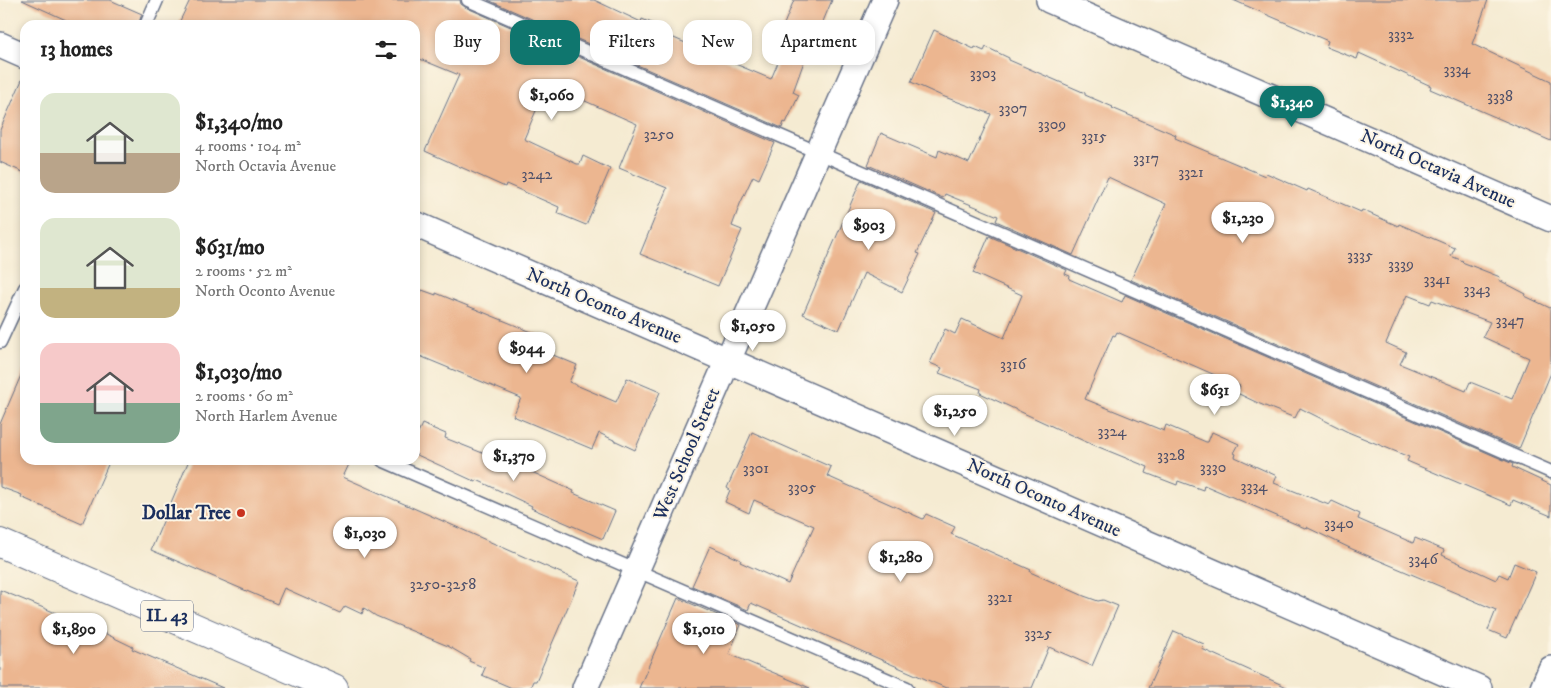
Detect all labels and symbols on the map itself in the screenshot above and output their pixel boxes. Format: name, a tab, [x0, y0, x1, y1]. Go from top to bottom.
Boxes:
house number: 3332	[1388, 24, 1414, 44]
house number: 3334	[1443, 59, 1471, 79]
house number: 3303	[970, 63, 996, 83]
pin: $1,060	[511, 78, 593, 121]
pin: $1,340	[1251, 86, 1333, 128]
house number: 3338	[1487, 86, 1513, 106]
house number: 3307	[999, 98, 1027, 118]
house number: 3309	[1038, 114, 1066, 134]
house number: 3250	[644, 124, 674, 144]
street label: North Octavia Avenue	[1357, 124, 1519, 214]
house number: 3315	[1081, 126, 1107, 146]
house number: 3317	[1133, 148, 1159, 168]
house number: 3321	[1178, 162, 1204, 182]
house number: 3242	[522, 164, 553, 184]
pin: $1,230	[1202, 202, 1284, 244]
pin: $903	[839, 208, 899, 251]
house number: 3335	[1347, 245, 1373, 265]
house number: 3339	[1388, 254, 1414, 274]
street label: North Oconto Avenue	[523, 263, 685, 349]
house number: 3341	[1423, 269, 1451, 289]
house number: 3343	[1463, 279, 1491, 299]
pin: $1,050	[712, 310, 794, 352]
house number: 3347	[1495, 310, 1525, 330]
pin: $944	[497, 332, 557, 374]
house number: 3316	[1000, 354, 1027, 374]
pin: $631	[1185, 374, 1245, 416]
street label: West School Street	[648, 384, 725, 525]
pin: $1,250	[914, 394, 996, 437]
house number: 3324	[1097, 421, 1127, 441]
pin: $1,370	[473, 440, 555, 482]
house number: 3328	[1157, 445, 1185, 465]
street label: North Oconto Avenue	[963, 454, 1125, 542]
house number: 3330	[1200, 457, 1226, 477]
house number: 3301	[743, 458, 769, 478]
house number: 3334	[1240, 476, 1268, 496]
house number: 3305	[788, 477, 816, 497]
place label: Dollar Tree	[142, 502, 231, 525]
marker: Dollar Tree	[235, 507, 247, 519]
house number: 3340	[1324, 513, 1354, 533]
pin: $1,030	[324, 516, 406, 559]
pin: $1,280	[860, 540, 942, 583]
house number: 3346	[1408, 549, 1438, 569]
house number: 3250-3258	[410, 574, 476, 594]
house number: 3321	[987, 587, 1013, 607]
road number: IL 43	[141, 600, 193, 632]
pin: $1,890	[33, 612, 115, 655]
pin: $1,010	[663, 612, 745, 655]
house number: 3325	[1024, 623, 1052, 643]

